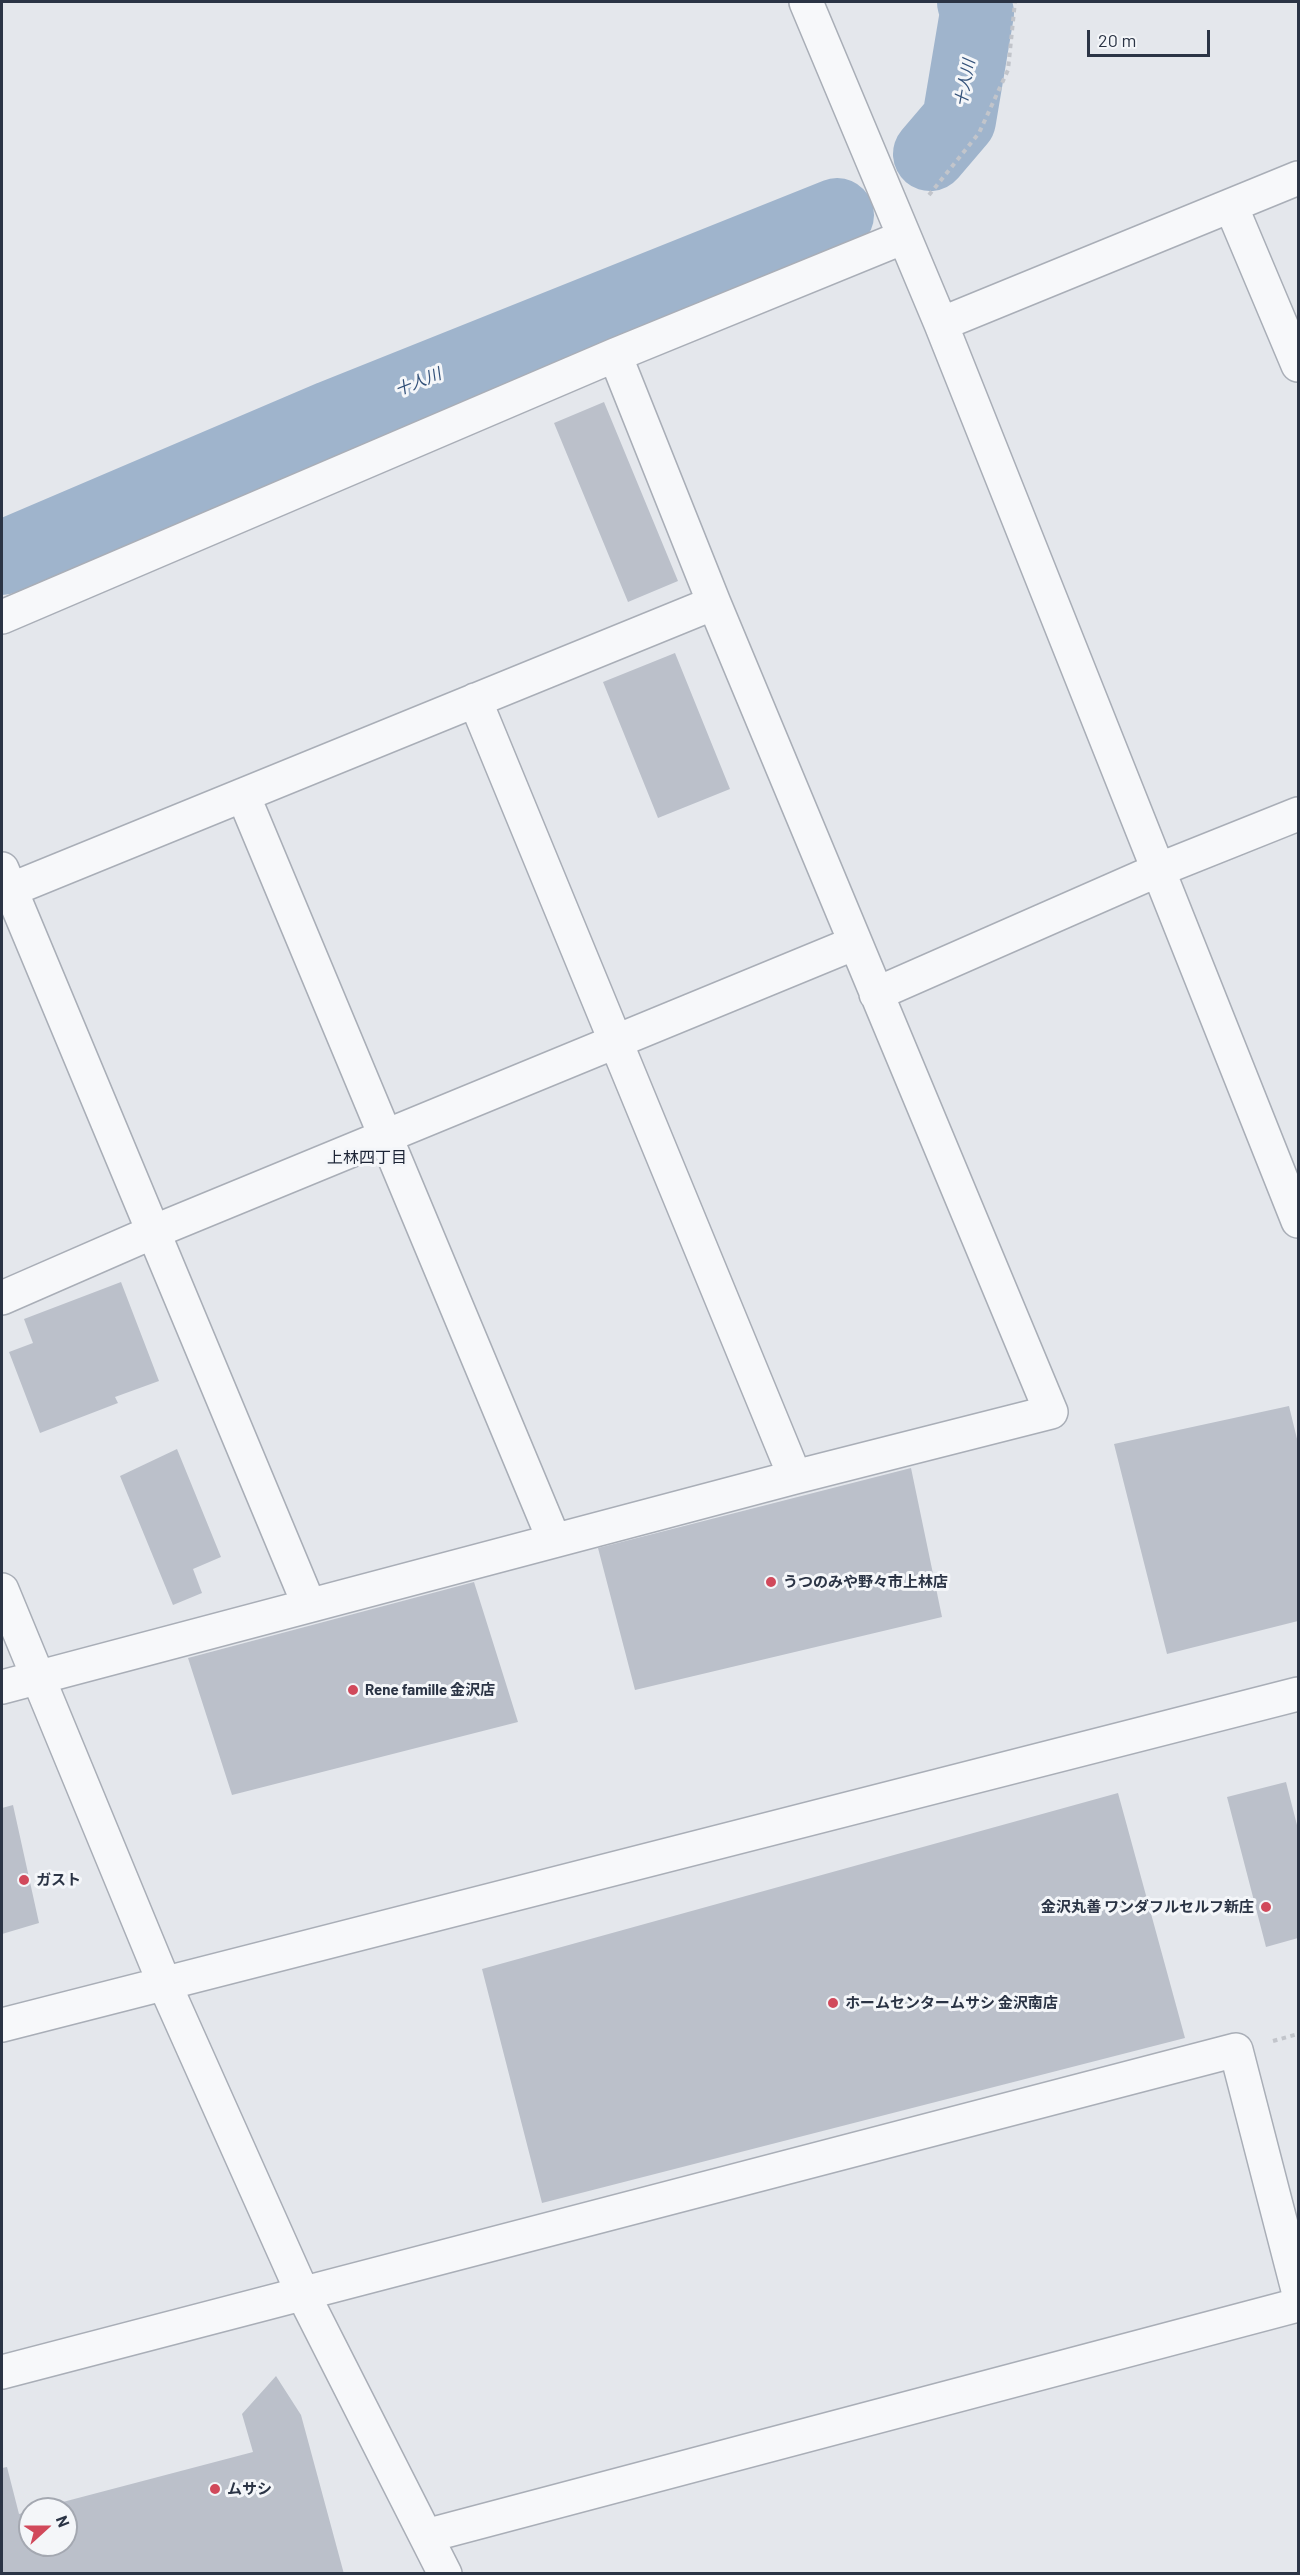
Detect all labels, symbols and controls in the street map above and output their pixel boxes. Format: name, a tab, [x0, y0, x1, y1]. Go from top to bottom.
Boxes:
scale bar	[1090, 18, 1213, 56]
text: 20 m	[1098, 29, 1136, 51]
water label: 十人川	[951, 58, 979, 108]
water label: 十人川	[392, 364, 444, 400]
district label: 上林四丁目	[327, 1148, 407, 1168]
place label: うつのみや野々市上林店	[783, 1573, 948, 1591]
marker: うつのみや野々市上林店	[764, 1575, 778, 1589]
place label: Rene famille 金沢店	[365, 1681, 495, 1699]
marker: Rene famille 金沢店	[346, 1683, 360, 1697]
place label: ガスト	[36, 1871, 81, 1889]
marker: ガスト	[17, 1873, 31, 1887]
place label: 金沢丸善 ワンダフルセルフ新庄	[1041, 1898, 1254, 1916]
marker: 金沢丸善 ワンダフルセルフ新庄	[1259, 1900, 1273, 1914]
place label: ホームセンタームサシ 金沢南店	[845, 1994, 1058, 2012]
marker: ホームセンタームサシ 金沢南店	[826, 1996, 840, 2010]
place label: ムサシ	[227, 2480, 272, 2498]
marker: ムサシ	[208, 2482, 222, 2496]
north arrow	[18, 2497, 78, 2557]
text: N	[53, 2513, 74, 2529]

